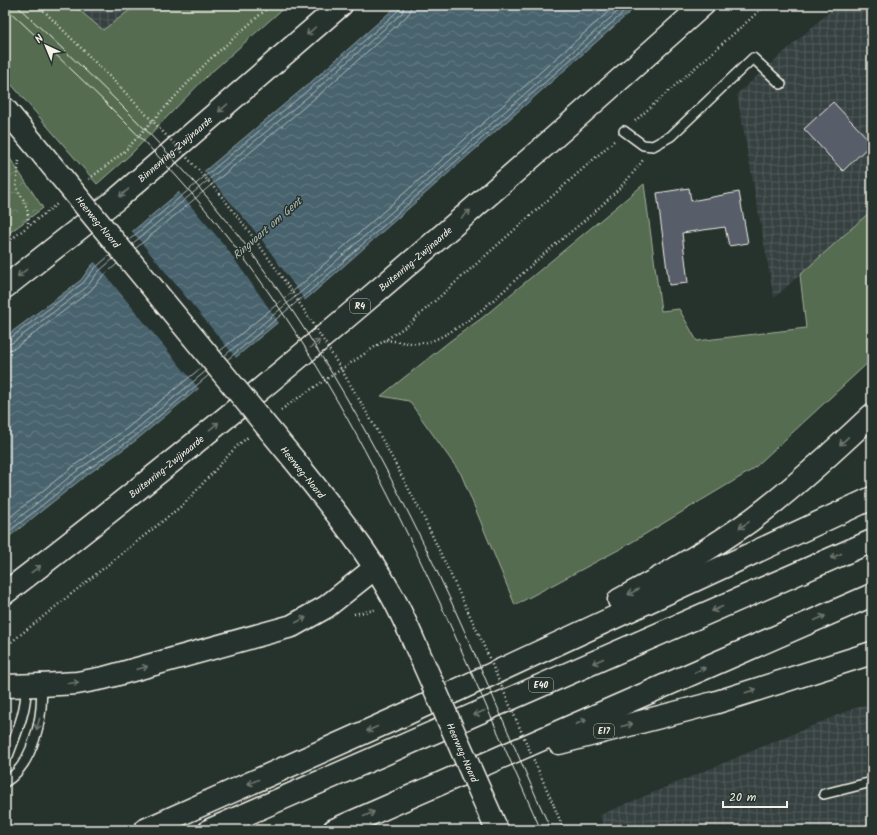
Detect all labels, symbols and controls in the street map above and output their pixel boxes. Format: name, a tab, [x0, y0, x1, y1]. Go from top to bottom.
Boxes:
north arrow	[26, 26, 66, 66]
one-way arrow	[307, 26, 317, 35]
text: N	[31, 31, 49, 48]
one-way arrow	[218, 104, 228, 113]
street label: Binnenring-Zwijnaarde	[134, 112, 217, 187]
one-way arrow	[119, 188, 130, 197]
water label: Ringvaart om Gent	[229, 192, 308, 264]
street label: Heerweg-Noord	[71, 193, 124, 253]
one-way arrow	[461, 210, 472, 219]
street label: Buitenring-Zwijnaarde	[375, 223, 457, 296]
one-way arrow	[17, 269, 28, 278]
road number: R4	[350, 299, 370, 313]
one-way arrow	[309, 340, 320, 349]
one-way arrow	[208, 422, 219, 431]
street label: Buitenring-Zwijnaarde	[125, 431, 208, 502]
one-way arrow	[838, 437, 849, 446]
street label: Heerweg-Noord	[276, 443, 329, 503]
one-way arrow	[738, 521, 750, 529]
one-way arrow	[831, 553, 843, 561]
one-way arrow	[30, 565, 41, 573]
one-way arrow	[627, 589, 639, 597]
one-way arrow	[712, 605, 724, 613]
one-way arrow	[813, 613, 825, 621]
one-way arrow	[295, 616, 307, 624]
one-way arrow	[592, 657, 604, 665]
one-way arrow	[135, 663, 148, 671]
one-way arrow	[694, 665, 706, 673]
road number: E40	[529, 678, 553, 692]
one-way arrow	[66, 680, 79, 687]
one-way arrow	[744, 687, 757, 694]
one-way arrow	[473, 709, 485, 717]
one-way arrow	[34, 717, 42, 730]
one-way arrow	[575, 717, 587, 725]
street label: Heerweg-Noord	[442, 720, 482, 786]
one-way arrow	[620, 721, 633, 729]
road number: E17	[594, 724, 614, 738]
one-way arrow	[367, 726, 379, 733]
one-way arrow	[248, 779, 260, 786]
scale bar	[723, 783, 787, 809]
text: 20 m	[729, 788, 757, 807]
one-way arrow	[363, 810, 375, 818]

